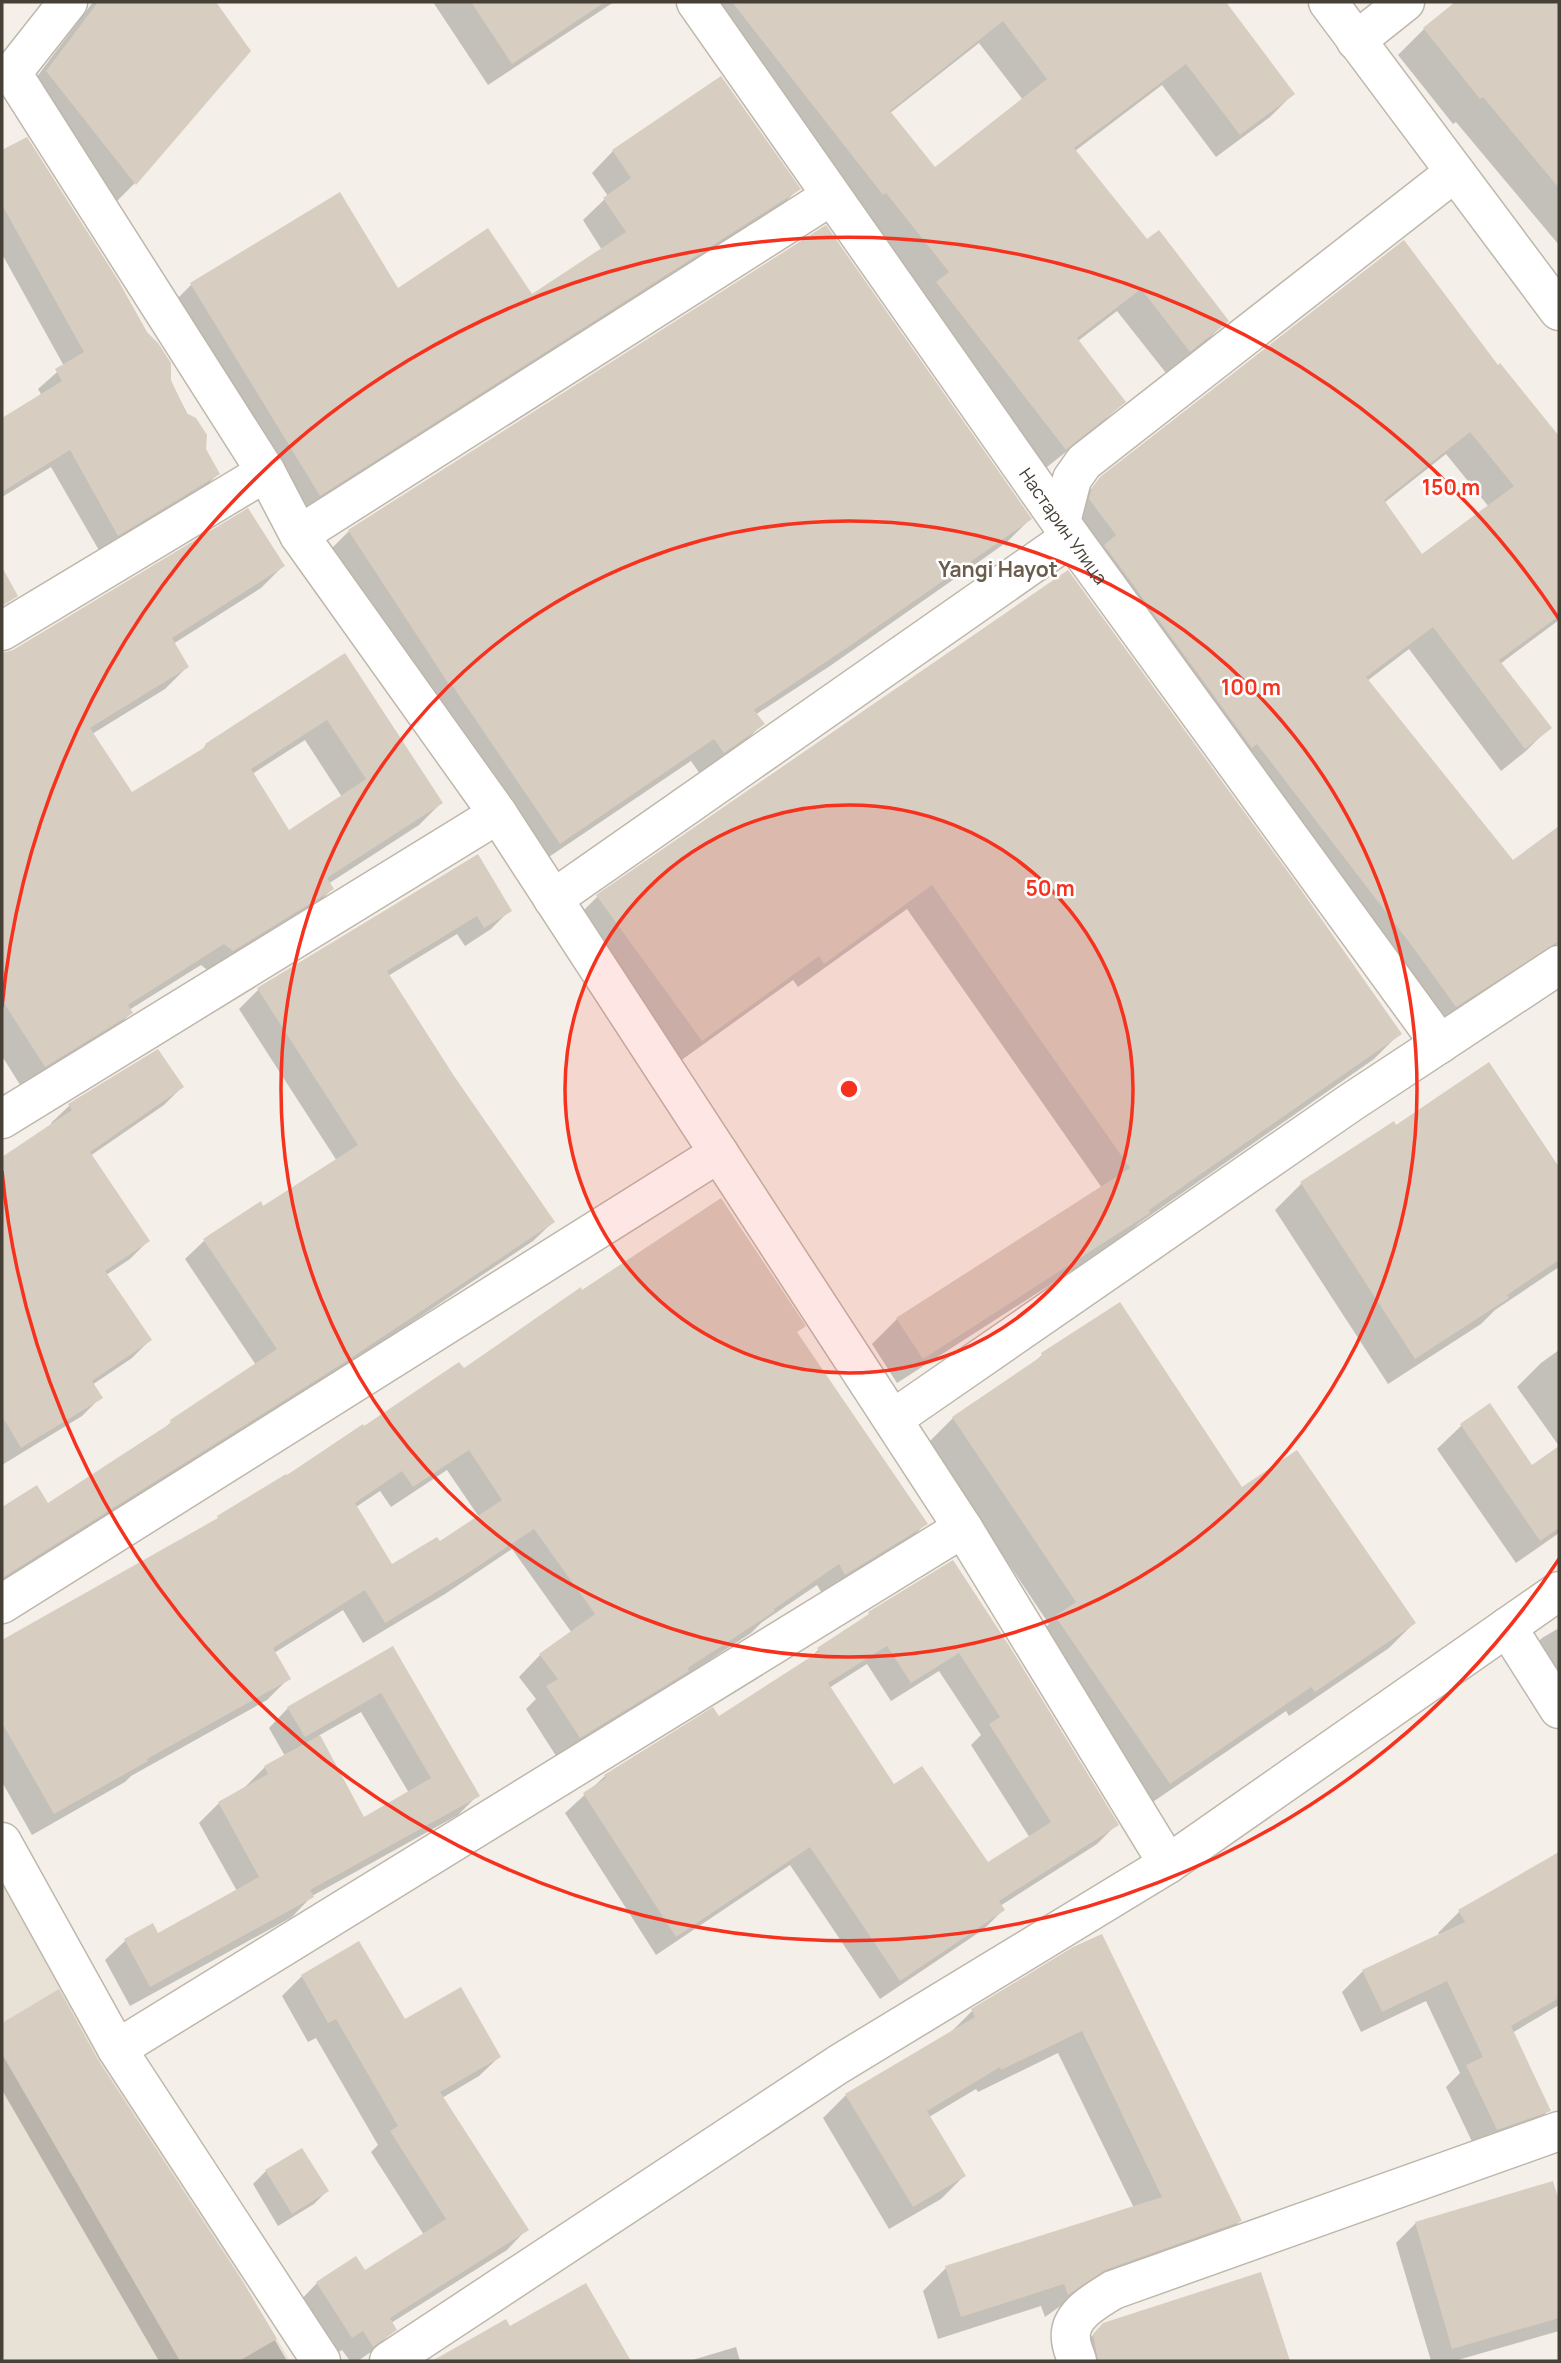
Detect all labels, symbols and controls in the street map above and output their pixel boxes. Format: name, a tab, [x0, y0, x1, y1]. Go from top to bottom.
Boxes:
street label: Настарин Улица	[1014, 463, 1113, 589]
text: 150 m	[1422, 473, 1480, 501]
district label: Yangi Hayot	[938, 555, 1058, 583]
text: 100 m	[1221, 673, 1281, 701]
text: 50 m	[1025, 874, 1075, 902]
centre of rings	[837, 1077, 861, 1101]

